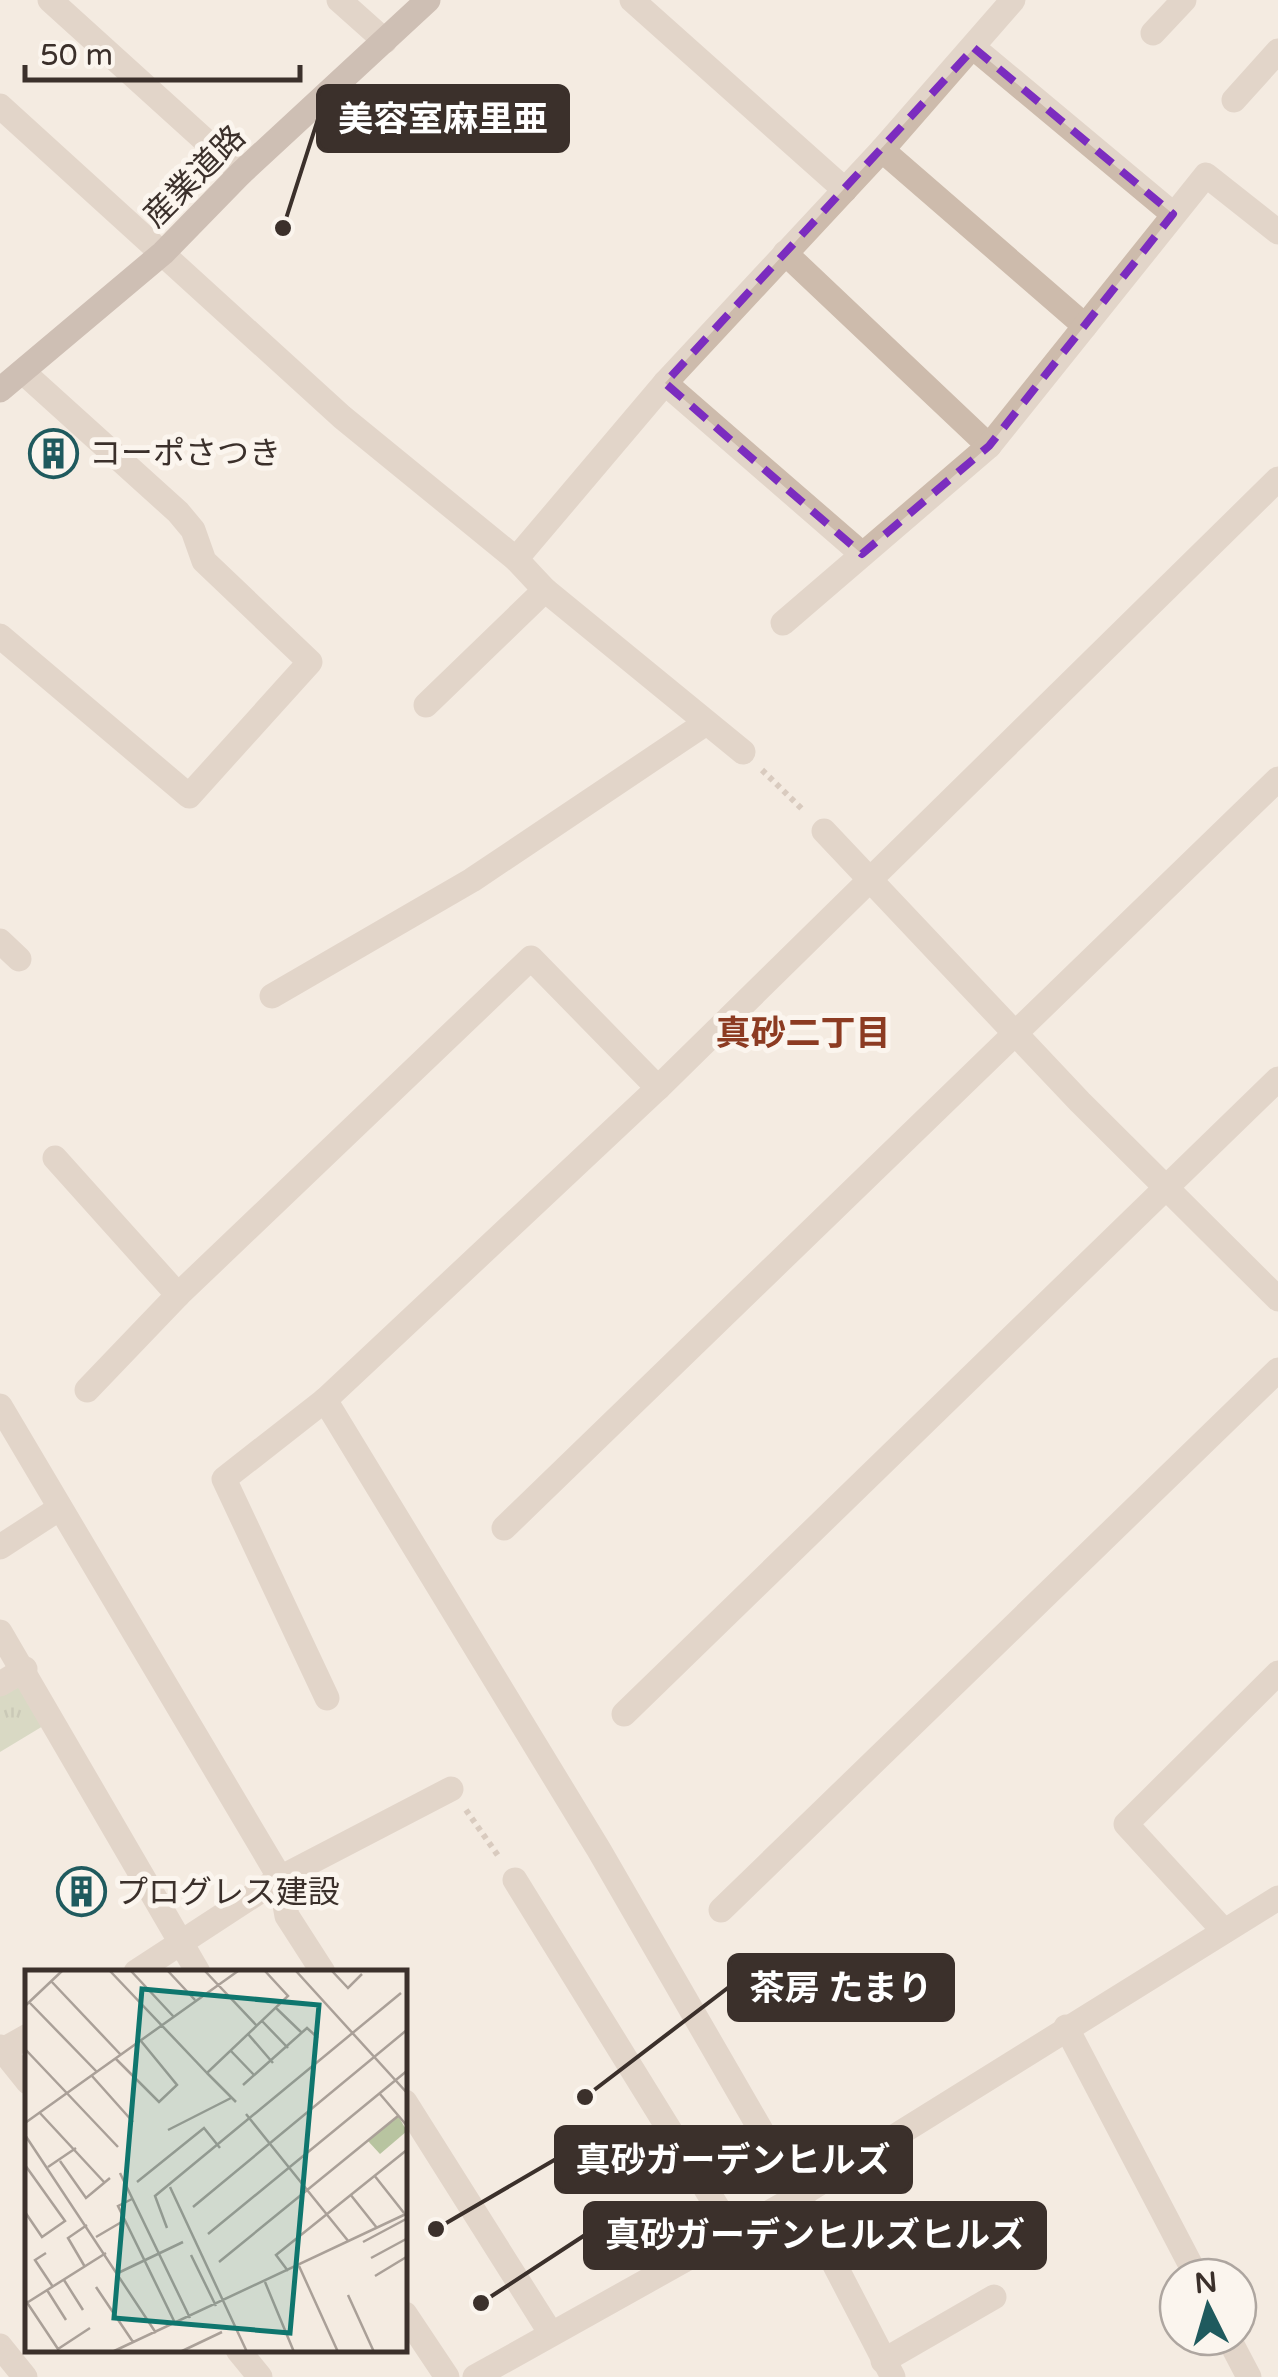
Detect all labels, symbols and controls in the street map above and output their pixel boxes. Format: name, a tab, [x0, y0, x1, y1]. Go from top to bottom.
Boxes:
scale bar	[25, 20, 300, 82]
text: 50 m	[40, 37, 113, 74]
callout: 美容室麻里亜	[318, 86, 568, 151]
text: 美容室麻里亜	[338, 99, 548, 141]
street label: 産業道路	[136, 118, 253, 235]
building icon: コーポさつき	[28, 427, 80, 479]
place label: コーポさつき	[89, 435, 281, 473]
district label: 真砂二丁目	[715, 1013, 891, 1055]
building icon: プログレス建設	[55, 1866, 107, 1918]
place label: プログレス建設	[116, 1874, 340, 1912]
callout: 茶房 たまり	[729, 1955, 953, 2020]
text: 茶房 たまり	[749, 1968, 933, 2010]
inset map	[25, 1970, 408, 2352]
callout: 真砂ガーデンヒルズ	[556, 2127, 911, 2192]
text: 真砂ガーデンヒルズ	[575, 2140, 891, 2182]
callout: 真砂ガーデンヒルズヒルズ	[585, 2203, 1045, 2268]
text: 真砂ガーデンヒルズヒルズ	[605, 2215, 1025, 2257]
north arrow	[1158, 2257, 1258, 2357]
text: N	[1193, 2265, 1219, 2301]

